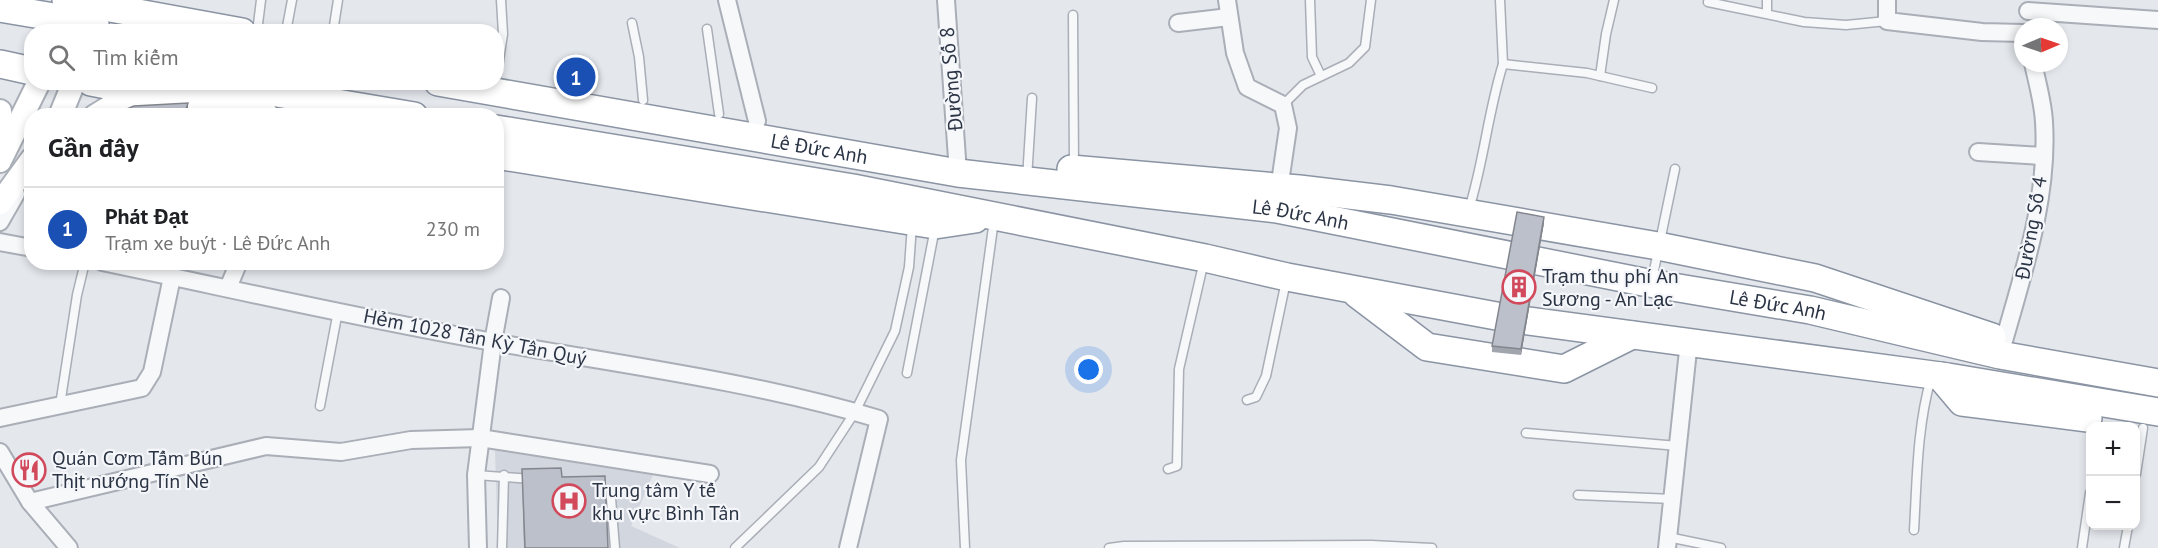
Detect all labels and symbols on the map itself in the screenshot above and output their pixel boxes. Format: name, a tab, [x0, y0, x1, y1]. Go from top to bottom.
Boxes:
north arrow	[2014, 18, 2068, 72]
street label: Đường Số 8	[934, 26, 969, 133]
pin: 1	[556, 54, 596, 100]
street label: Lê Đức Anh	[769, 127, 870, 170]
street label: Đường Số 4	[2009, 174, 2053, 283]
street label: Lê Đức Anh	[1251, 193, 1351, 236]
place label: Trạm thu phí An Sương - An Lạc	[1542, 263, 1679, 312]
building icon: Trạm thu phí An Sương - An Lạc	[1501, 269, 1537, 305]
street label: Lê Đức Anh	[1727, 284, 1829, 326]
street label: Hẻm 1028 Tân Kỳ Tân Quý	[361, 303, 589, 372]
your location	[1074, 355, 1103, 384]
place label: Quán Cơm Tấm Bún Thịt nướng Tín Nè	[52, 445, 223, 494]
restaurant icon: Quán Cơm Tấm Bún Thịt nướng Tín Nè	[11, 452, 47, 488]
place label: Trung tâm Y tế khu vực Bình Tân	[592, 477, 739, 526]
hospital icon: Trung tâm Y tế khu vực Bình Tân	[551, 483, 587, 519]

